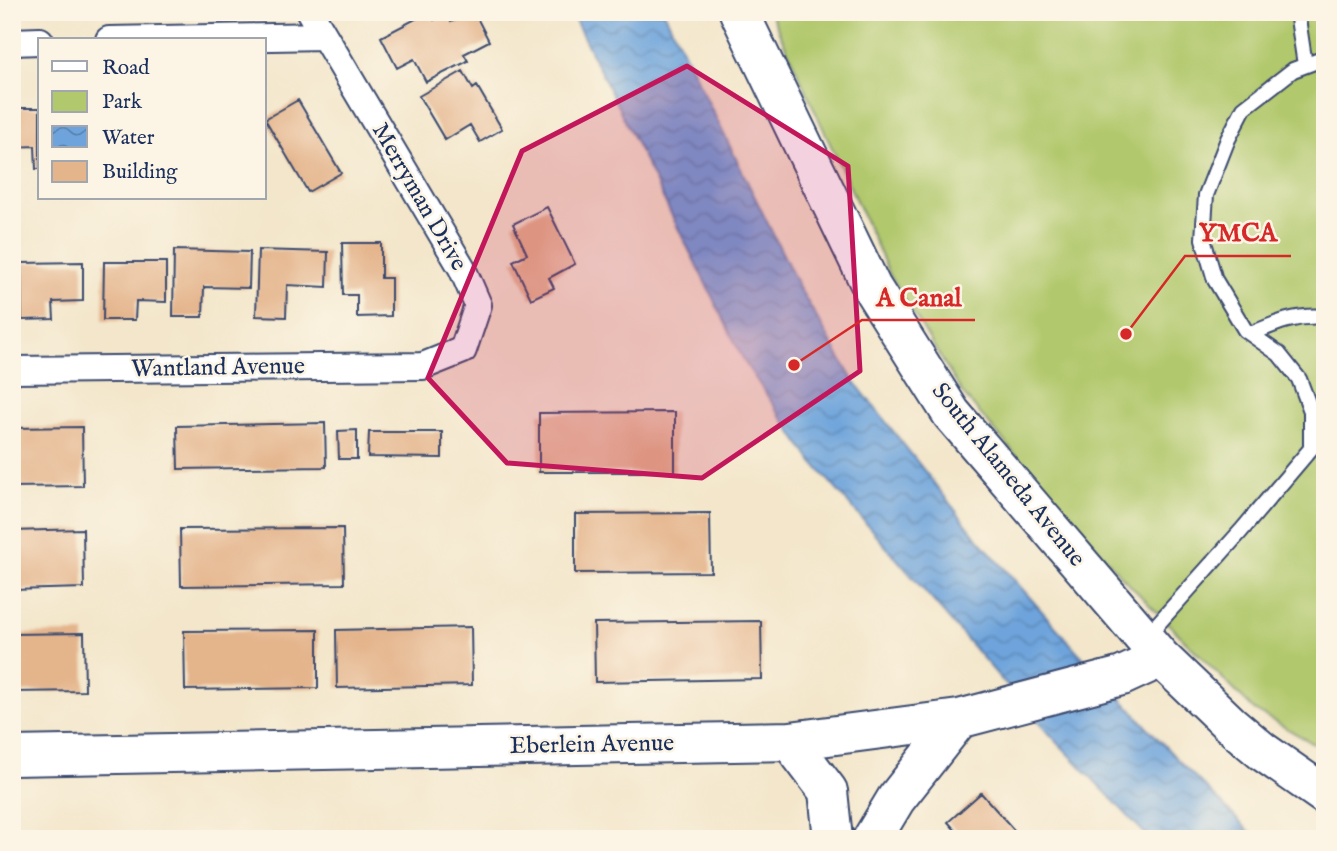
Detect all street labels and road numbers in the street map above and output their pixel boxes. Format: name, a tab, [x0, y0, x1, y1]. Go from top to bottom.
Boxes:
street label: Merryman Drive	[364, 118, 474, 276]
street label: Wantland Avenue	[131, 351, 305, 385]
street label: South Alameda Avenue	[924, 377, 1092, 573]
street label: Eberlein Avenue	[509, 728, 675, 762]

